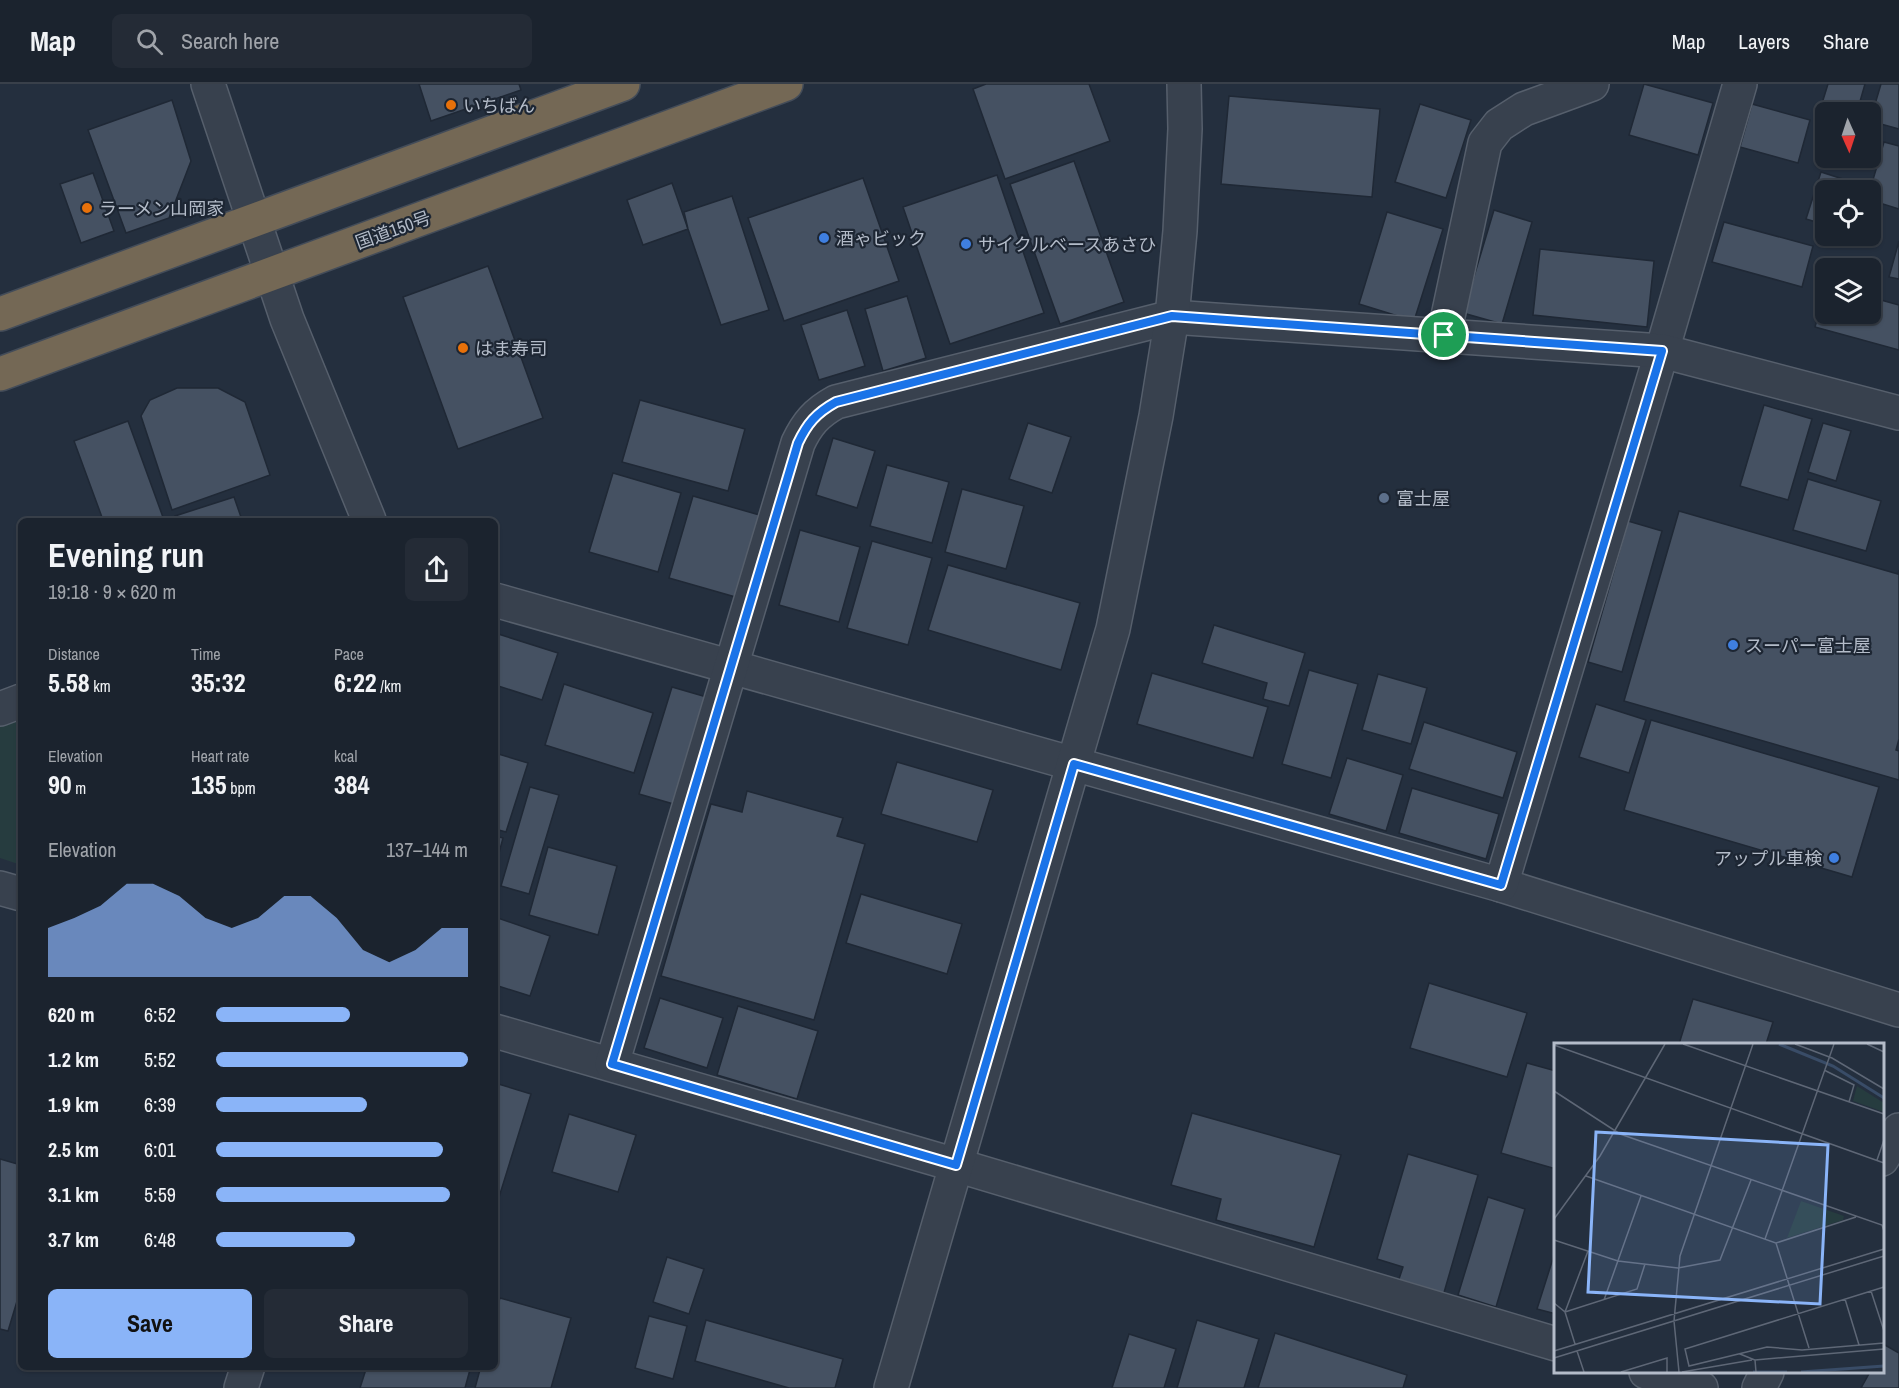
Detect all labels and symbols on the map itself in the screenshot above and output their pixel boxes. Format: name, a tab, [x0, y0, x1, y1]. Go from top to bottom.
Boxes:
place label: いちばん	[463, 93, 535, 118]
marker: いちばん	[444, 98, 458, 112]
north arrow	[1815, 102, 1881, 168]
place label: ラーメン山岡家	[99, 196, 224, 221]
marker: ラーメン山岡家	[80, 201, 94, 215]
street label: 国道150号	[352, 205, 434, 255]
place label: 酒ゃビック	[836, 226, 926, 251]
marker: 酒ゃビック	[817, 231, 831, 245]
place label: サイクルベースあさひ	[978, 232, 1156, 257]
marker: サイクルベースあさひ	[959, 237, 973, 251]
pin	[1418, 309, 1469, 360]
place label: はま寿司	[475, 336, 547, 361]
marker: はま寿司	[456, 341, 470, 355]
place label: 富士屋	[1396, 486, 1450, 511]
marker: 富士屋	[1377, 491, 1391, 505]
place label: スーパー富士屋	[1745, 633, 1871, 658]
marker: スーパー富士屋	[1726, 638, 1740, 652]
place label: アップル車検	[1714, 846, 1823, 871]
marker: アップル車検	[1827, 851, 1841, 865]
inset map	[1554, 1043, 1884, 1373]

